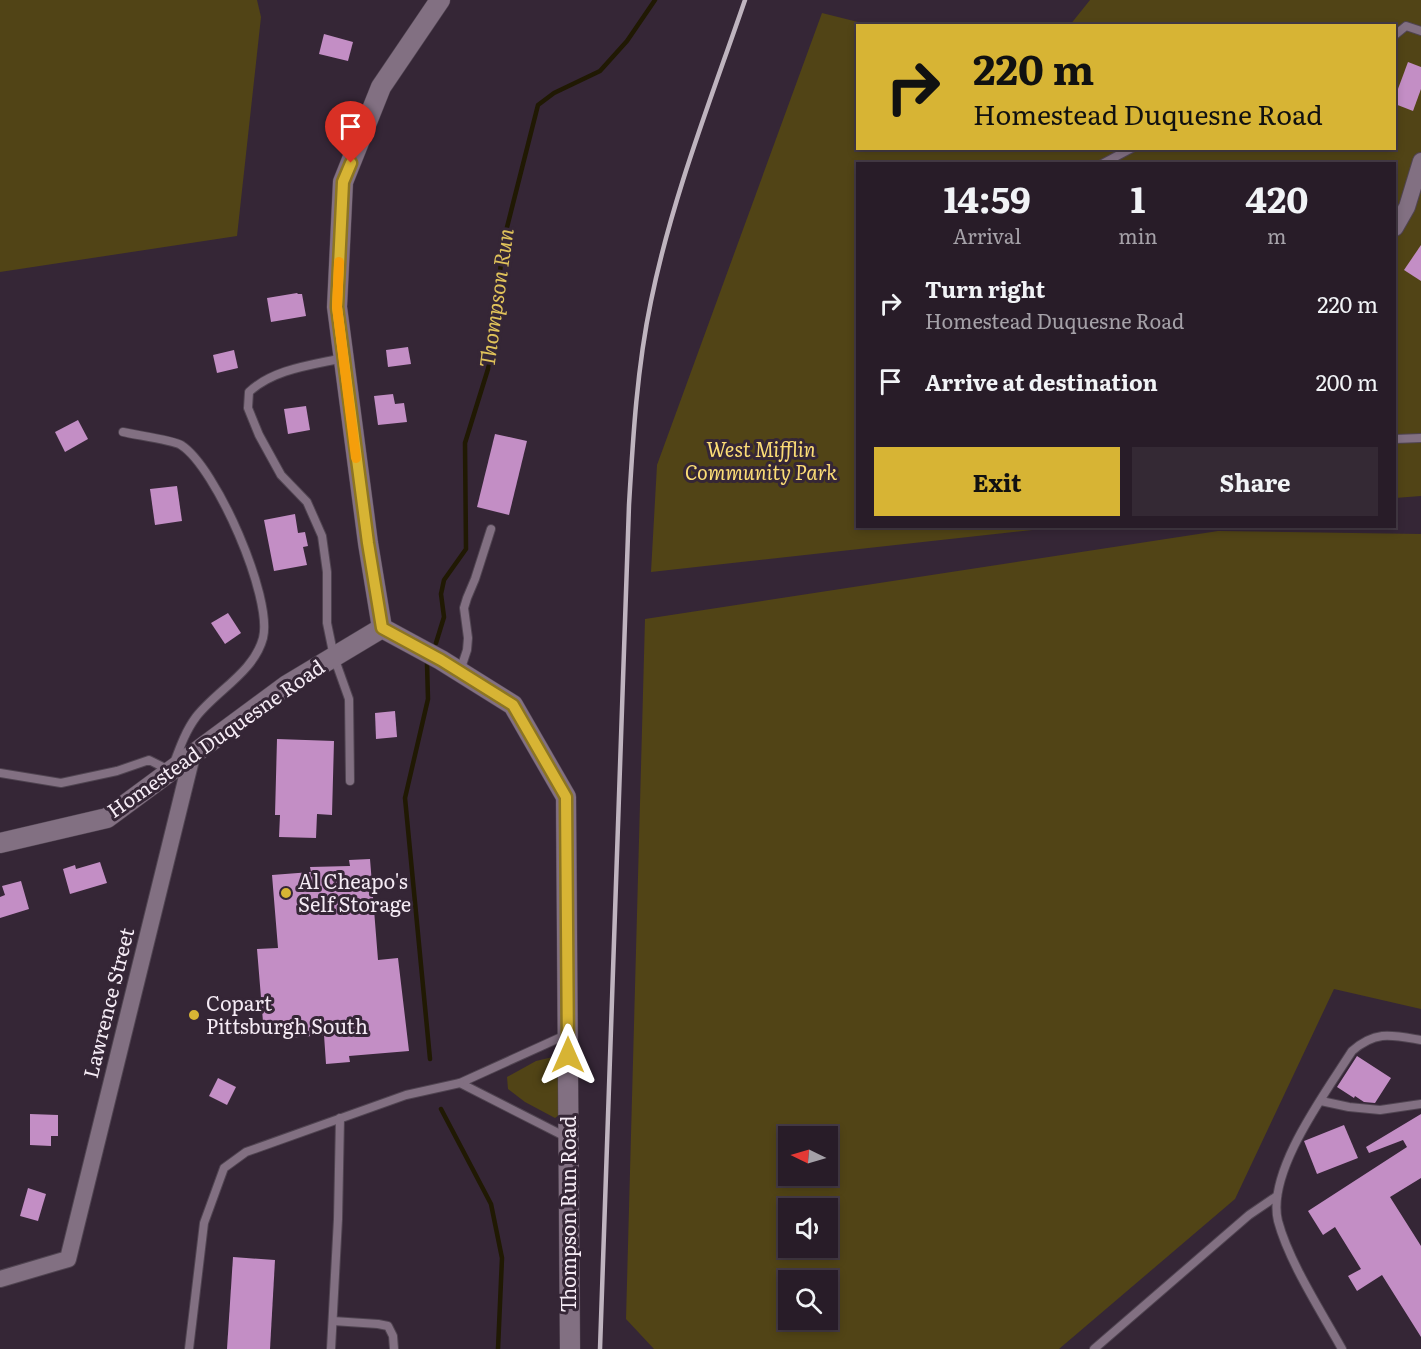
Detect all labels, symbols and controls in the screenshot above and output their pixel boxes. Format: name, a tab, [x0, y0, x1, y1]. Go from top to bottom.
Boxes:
text: 220 m	[973, 36, 1094, 98]
icon: right	[874, 48, 952, 126]
text: Homestead Duquesne Road	[973, 93, 1323, 133]
pin	[325, 101, 376, 163]
icon: arrive	[334, 110, 367, 143]
text: 14:59	[944, 171, 1031, 224]
text: 1	[1130, 171, 1145, 224]
text: 420	[1245, 171, 1308, 224]
text: Arrival	[953, 220, 1021, 250]
text: min	[1118, 220, 1158, 250]
text: m	[1267, 220, 1286, 250]
water label: Thompson Run	[469, 226, 520, 369]
text: Turn right	[925, 272, 1045, 305]
icon: right	[874, 287, 907, 320]
text: 220 m	[1317, 287, 1378, 320]
text: Homestead Duquesne Road	[925, 305, 1184, 335]
icon: arrive	[874, 365, 907, 398]
text: Arrive at destination	[925, 365, 1158, 398]
text: 200 m	[1316, 365, 1378, 398]
park label: West Mifflin Community Park	[685, 433, 837, 486]
button: Exit	[874, 447, 1120, 516]
button: Share	[1132, 447, 1378, 516]
street label: Homestead Duquesne Road	[100, 651, 330, 824]
place label: Al Cheapo's Self Storage	[298, 865, 411, 918]
marker: Al Cheapo's Self Storage	[279, 886, 293, 900]
street label: Lawrence Street	[74, 924, 140, 1081]
place label: Copart Pittsburgh South	[206, 987, 368, 1040]
marker: Copart Pittsburgh South	[187, 1008, 201, 1022]
position arrow	[536, 1023, 600, 1087]
street label: Thompson Run Road	[552, 1115, 582, 1313]
north arrow	[778, 1126, 838, 1186]
map controls	[778, 1126, 838, 1330]
button: sound	[778, 1198, 838, 1258]
button: search	[778, 1270, 838, 1330]

